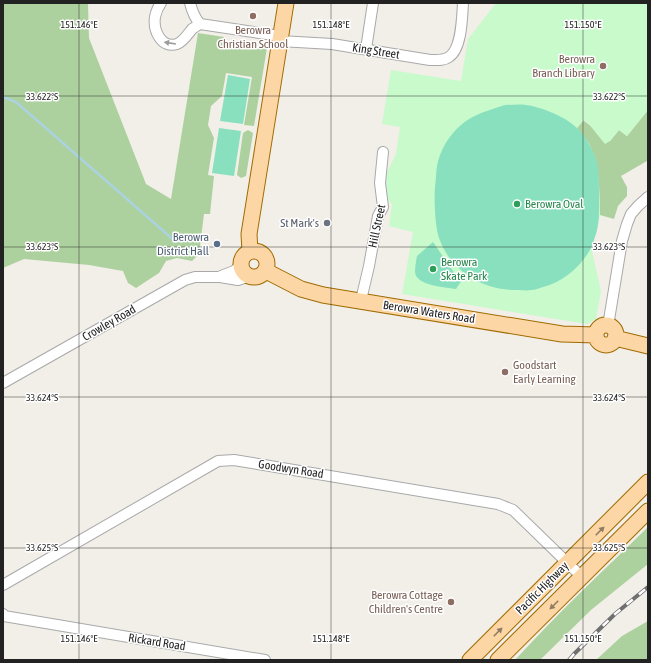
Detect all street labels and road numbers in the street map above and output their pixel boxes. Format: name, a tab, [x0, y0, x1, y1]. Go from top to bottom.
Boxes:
street label: King Street	[351, 40, 401, 62]
street label: Hill Street	[366, 202, 389, 249]
street label: Berowra Waters Road	[382, 298, 476, 326]
street label: Crowley Road	[80, 302, 138, 344]
street label: Goodwyn Road	[257, 457, 325, 481]
street label: Pacific Highway	[513, 559, 571, 617]
street label: Rickard Road	[127, 631, 187, 653]

